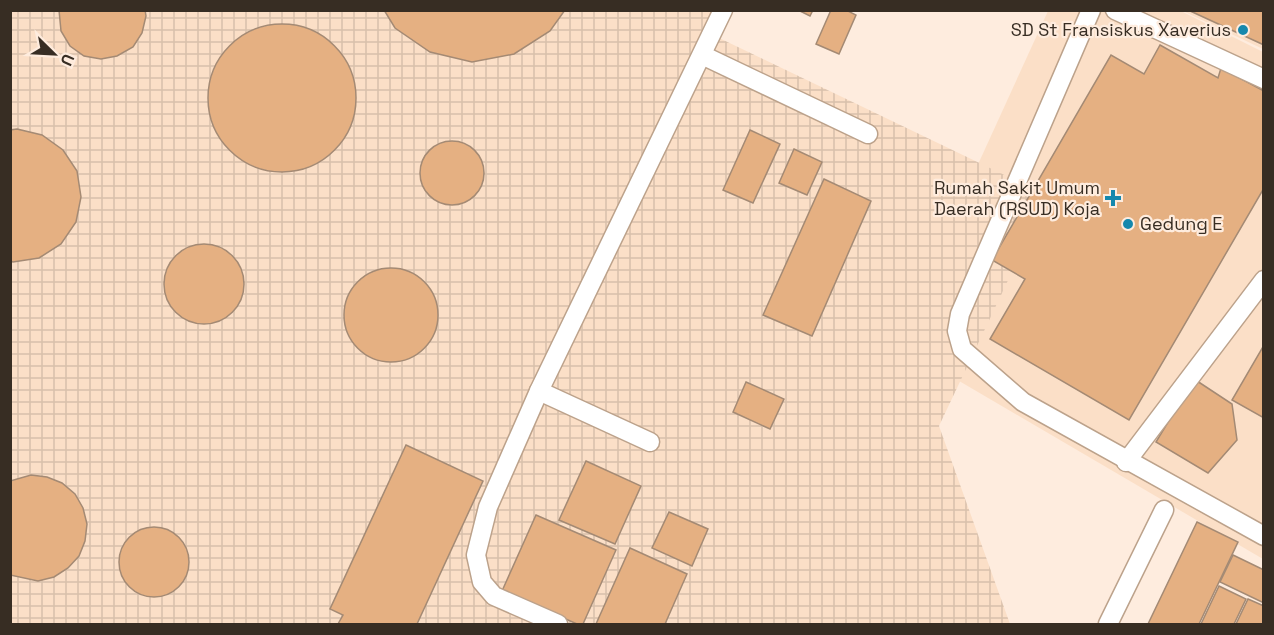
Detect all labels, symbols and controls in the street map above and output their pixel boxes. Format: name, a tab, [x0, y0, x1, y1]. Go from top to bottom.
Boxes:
place label: SD St Fransiskus Xaverius	[1011, 18, 1231, 41]
marker: SD St Fransiskus Xaverius	[1236, 23, 1250, 37]
north arrow	[24, 24, 84, 84]
text: U	[55, 51, 79, 69]
place label: Rumah Sakit Umum Daerah (RSUD) Koja	[934, 176, 1100, 220]
marker: Rumah Sakit Umum Daerah (RSUD) Koja	[1104, 189, 1122, 207]
place label: Gedung E	[1140, 212, 1223, 235]
marker: Gedung E	[1121, 217, 1135, 231]

